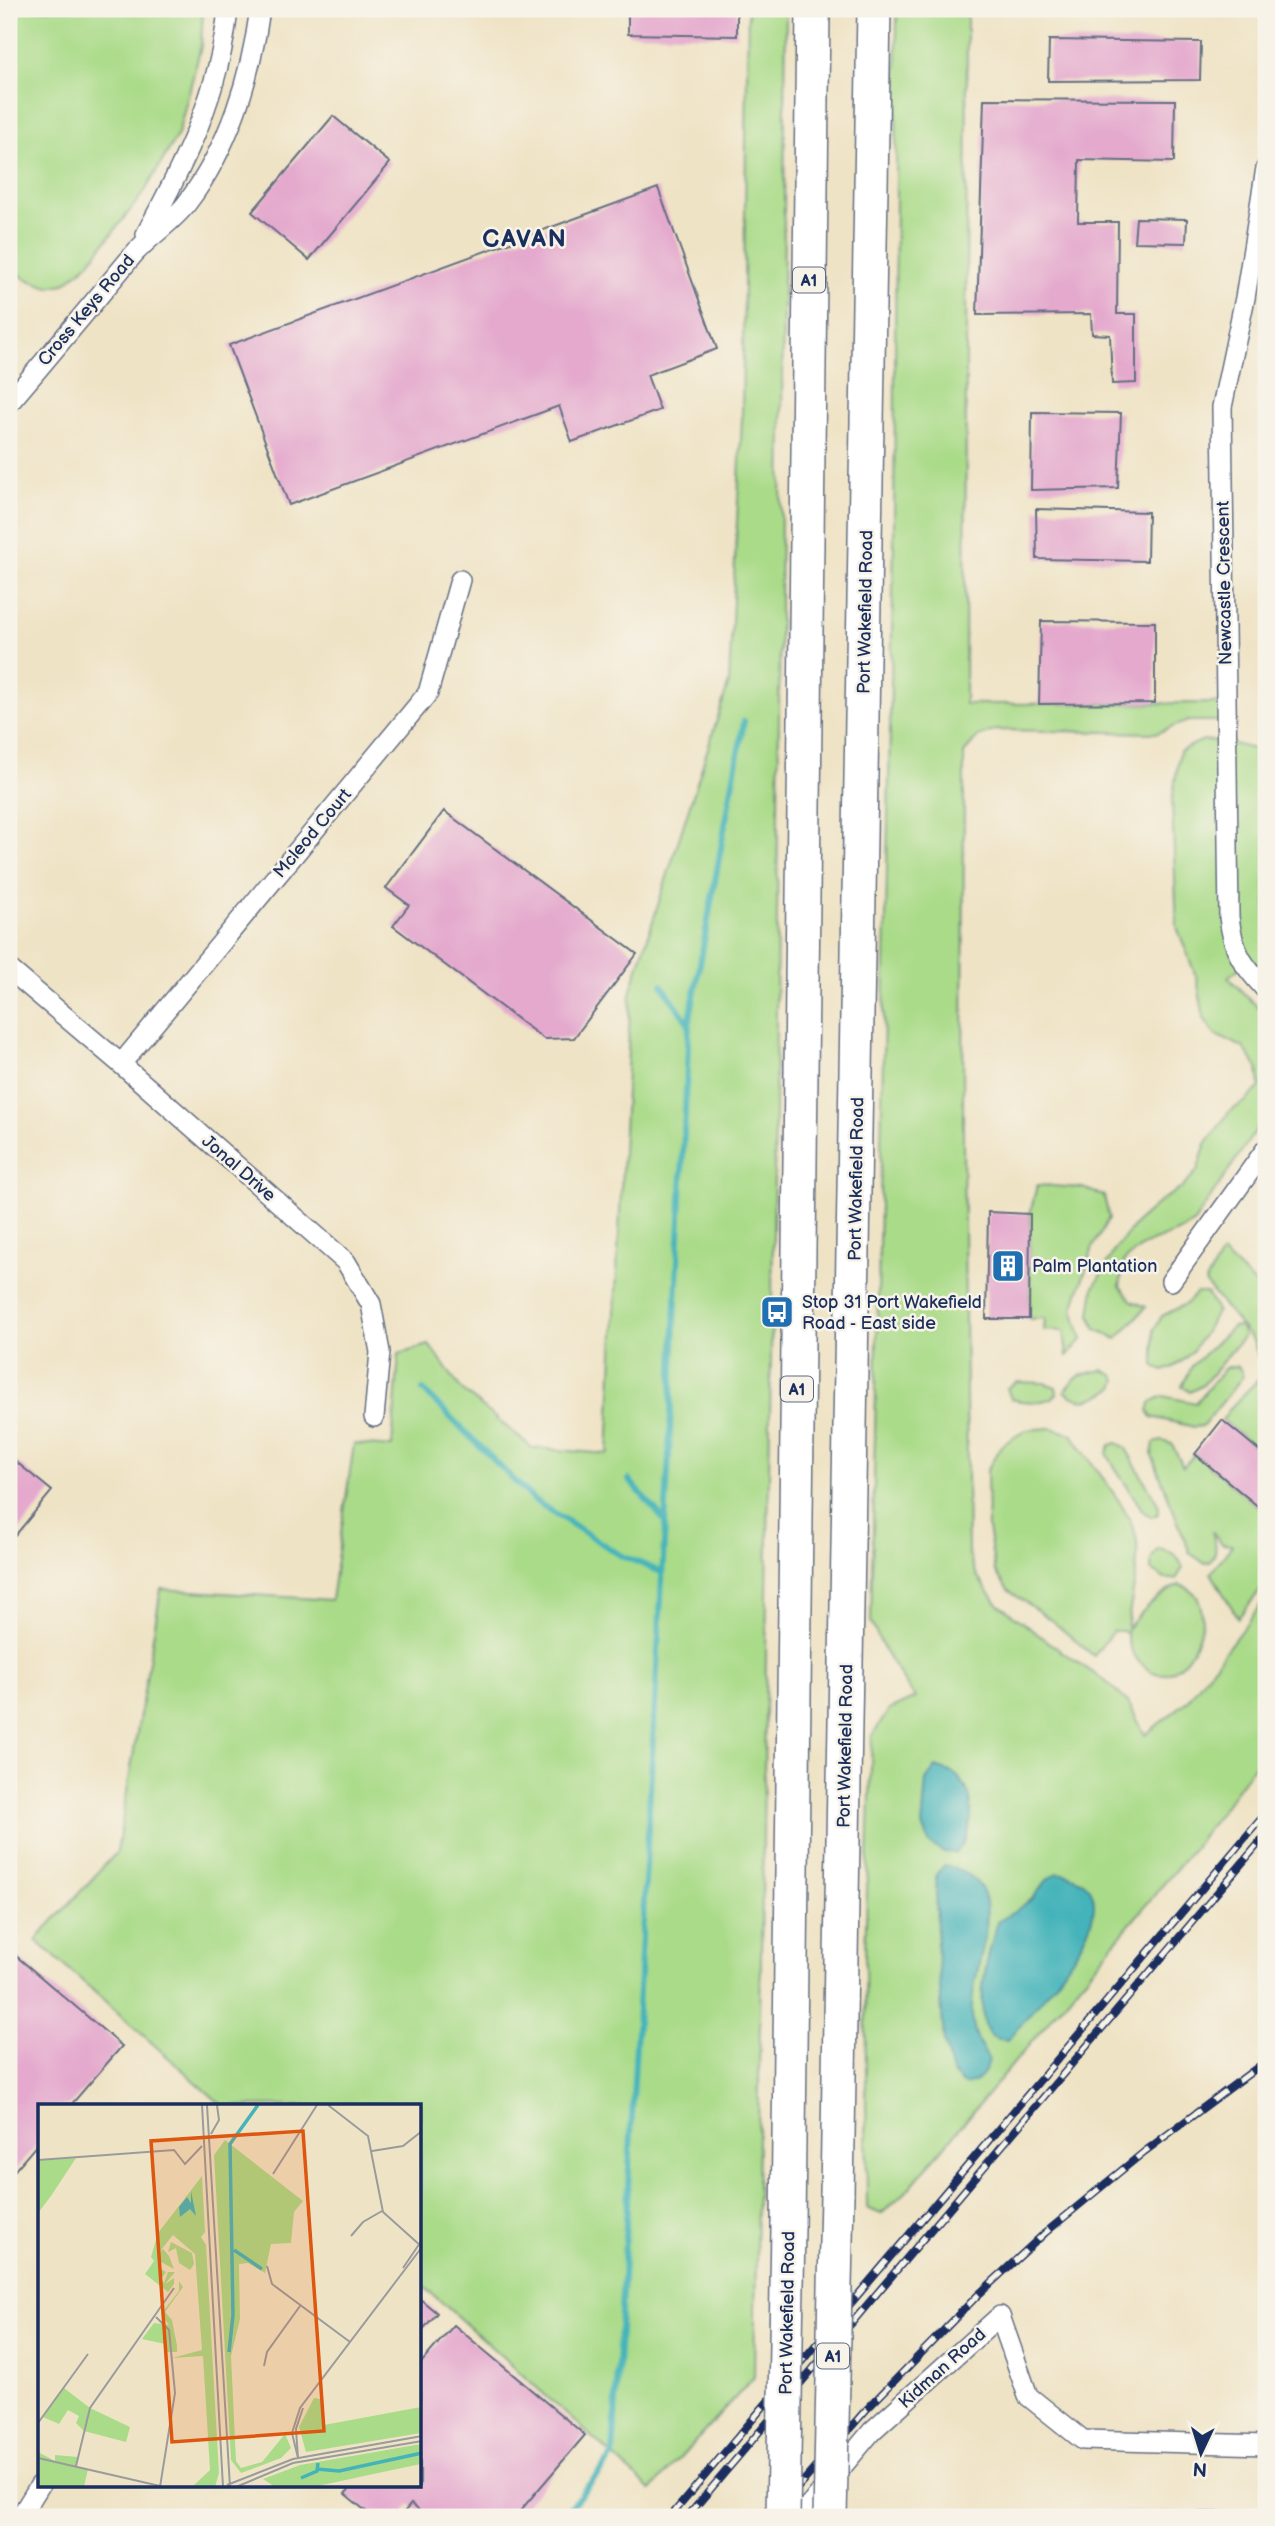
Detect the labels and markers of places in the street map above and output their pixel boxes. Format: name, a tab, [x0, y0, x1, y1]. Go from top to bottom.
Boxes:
building icon: Palm Plantation	[989, 1247, 1027, 1285]
place label: Palm Plantation	[1032, 1256, 1157, 1277]
place label: Stop 31 Port Wakefield Road - East side	[802, 1292, 982, 1334]
bus stop icon: Stop 31 Port Wakefield Road - East side	[758, 1293, 796, 1331]

